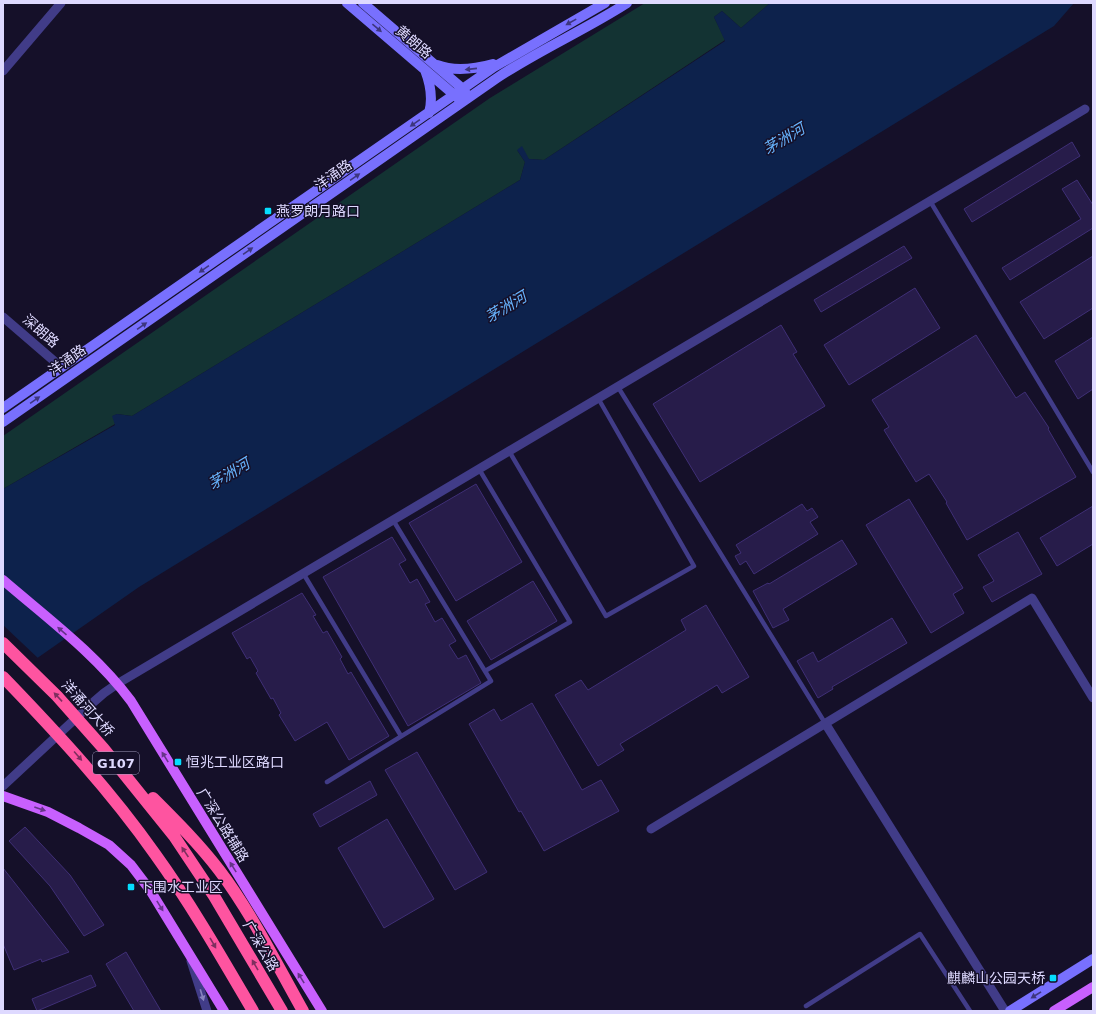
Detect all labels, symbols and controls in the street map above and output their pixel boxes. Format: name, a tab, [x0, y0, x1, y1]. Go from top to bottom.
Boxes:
one-way arrow	[565, 19, 577, 26]
street label: 黄朗路	[393, 22, 435, 62]
one-way arrow	[371, 24, 382, 33]
one-way arrow	[465, 65, 477, 72]
water label: 茅洲河	[760, 118, 810, 158]
one-way arrow	[409, 119, 420, 127]
street label: 洋涌路	[311, 156, 355, 194]
one-way arrow	[350, 173, 360, 181]
place label: 燕罗朗月路口	[276, 203, 360, 219]
marker: 燕罗朗月路口	[263, 206, 273, 216]
one-way arrow	[243, 247, 254, 255]
one-way arrow	[199, 265, 209, 273]
water label: 茅洲河	[482, 286, 532, 326]
street label: 深朗路	[20, 311, 62, 351]
one-way arrow	[136, 322, 147, 330]
street label: 洋涌路	[45, 341, 89, 379]
one-way arrow	[30, 396, 40, 404]
water label: 茅洲河	[205, 453, 255, 493]
one-way arrow	[57, 627, 67, 636]
street label: 洋涌河大桥	[59, 677, 117, 739]
one-way arrow	[53, 692, 63, 702]
one-way arrow	[73, 751, 82, 762]
one-way arrow	[161, 751, 168, 762]
road number: G107	[93, 752, 139, 774]
place label: 恒兆工业区路口	[186, 754, 284, 770]
marker: 恒兆工业区路口	[173, 757, 183, 767]
street label: 广深公路辅路	[194, 785, 252, 865]
one-way arrow	[34, 807, 46, 813]
one-way arrow	[181, 847, 189, 857]
one-way arrow	[229, 862, 237, 872]
place label: 下围水工业区	[139, 879, 223, 895]
marker: 下围水工业区	[126, 882, 136, 892]
one-way arrow	[156, 900, 163, 912]
street label: 广深公路	[240, 918, 282, 974]
one-way arrow	[209, 938, 217, 948]
one-way arrow	[251, 960, 259, 970]
place label: 麒麟山公园天桥	[947, 970, 1045, 986]
one-way arrow	[298, 972, 305, 984]
marker: 麒麟山公园天桥	[1048, 973, 1058, 983]
one-way arrow	[199, 990, 205, 1002]
one-way arrow	[1030, 991, 1042, 998]

